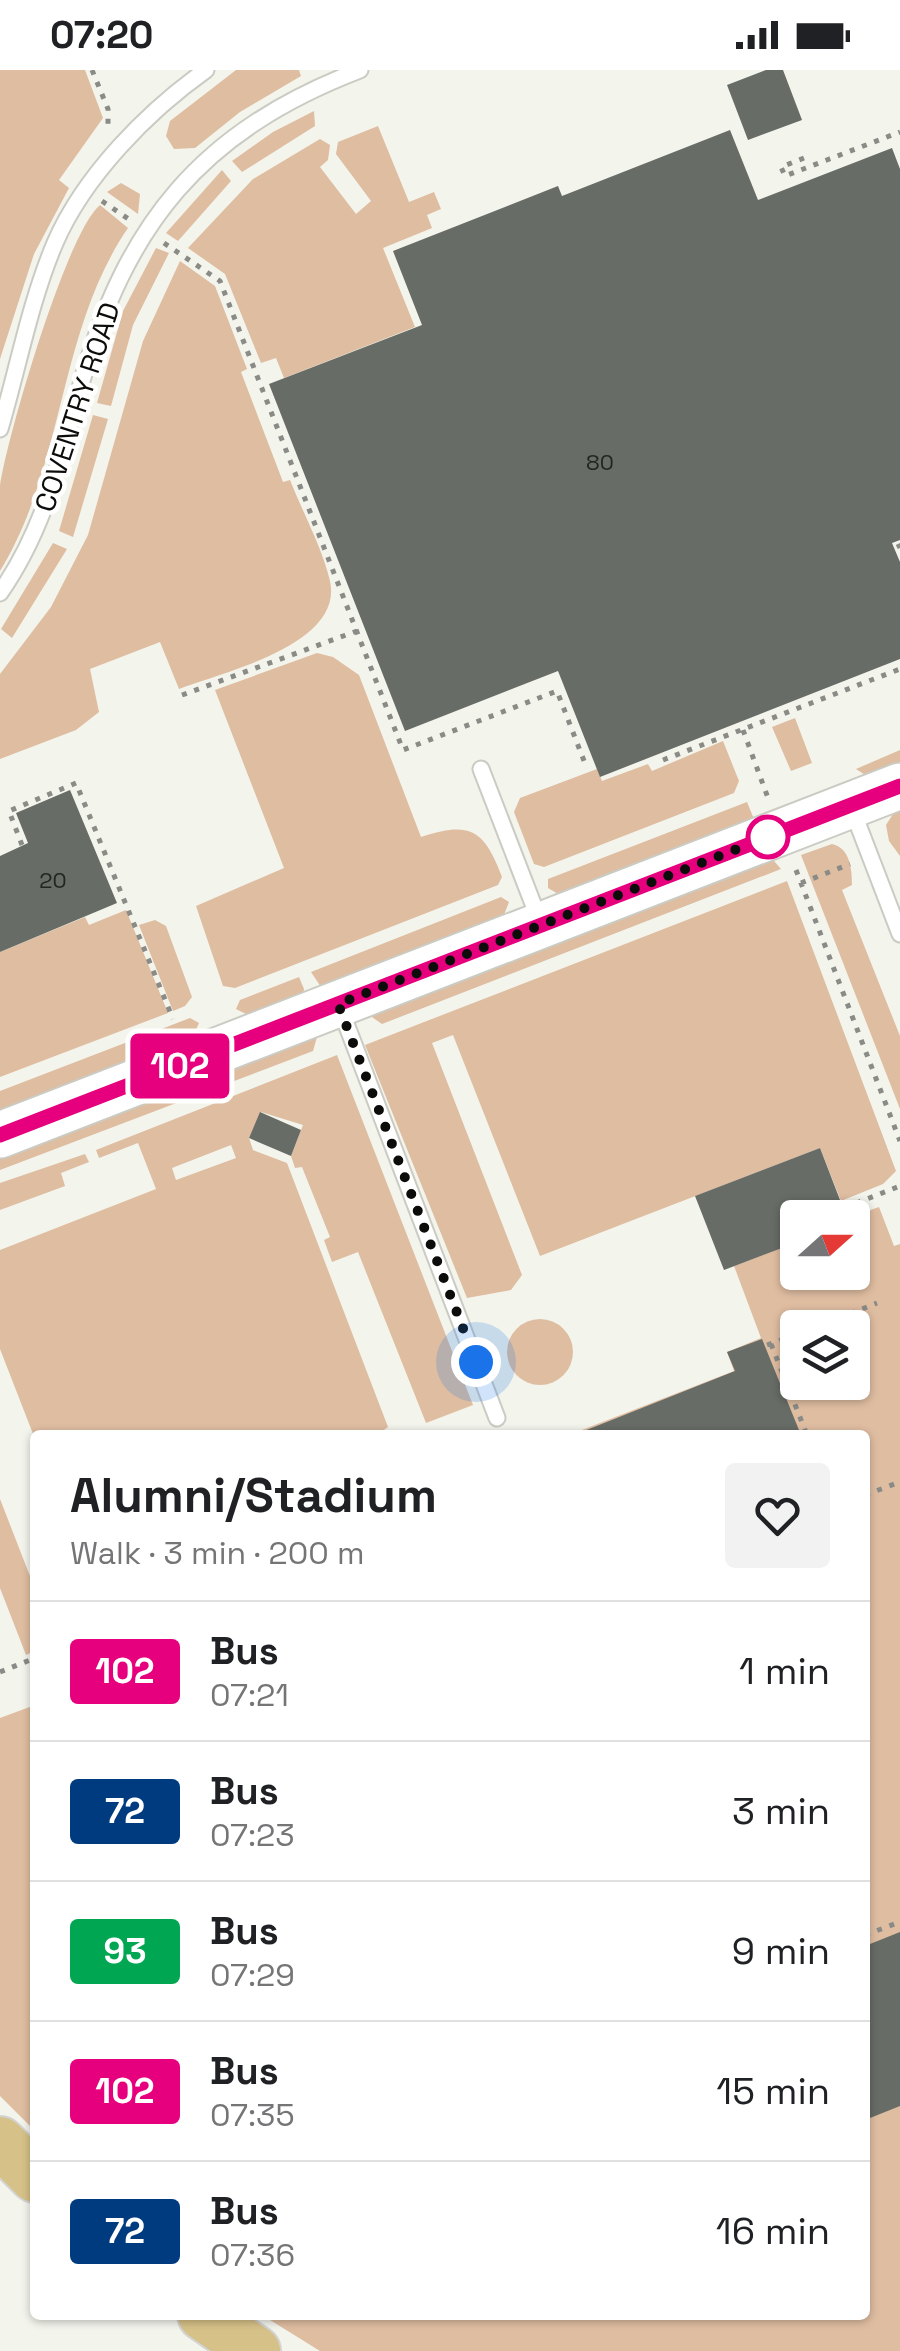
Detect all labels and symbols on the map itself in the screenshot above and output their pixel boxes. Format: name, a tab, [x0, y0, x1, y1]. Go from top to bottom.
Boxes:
street label: COVENTRY ROAD	[26, 298, 128, 516]
house number: 80	[586, 448, 614, 476]
unlabelled marker	[747, 816, 789, 858]
house number: 20	[39, 866, 67, 894]
line badge: 102	[122, 1034, 238, 1098]
north arrow	[780, 1200, 870, 1290]
your location	[451, 1337, 501, 1387]

